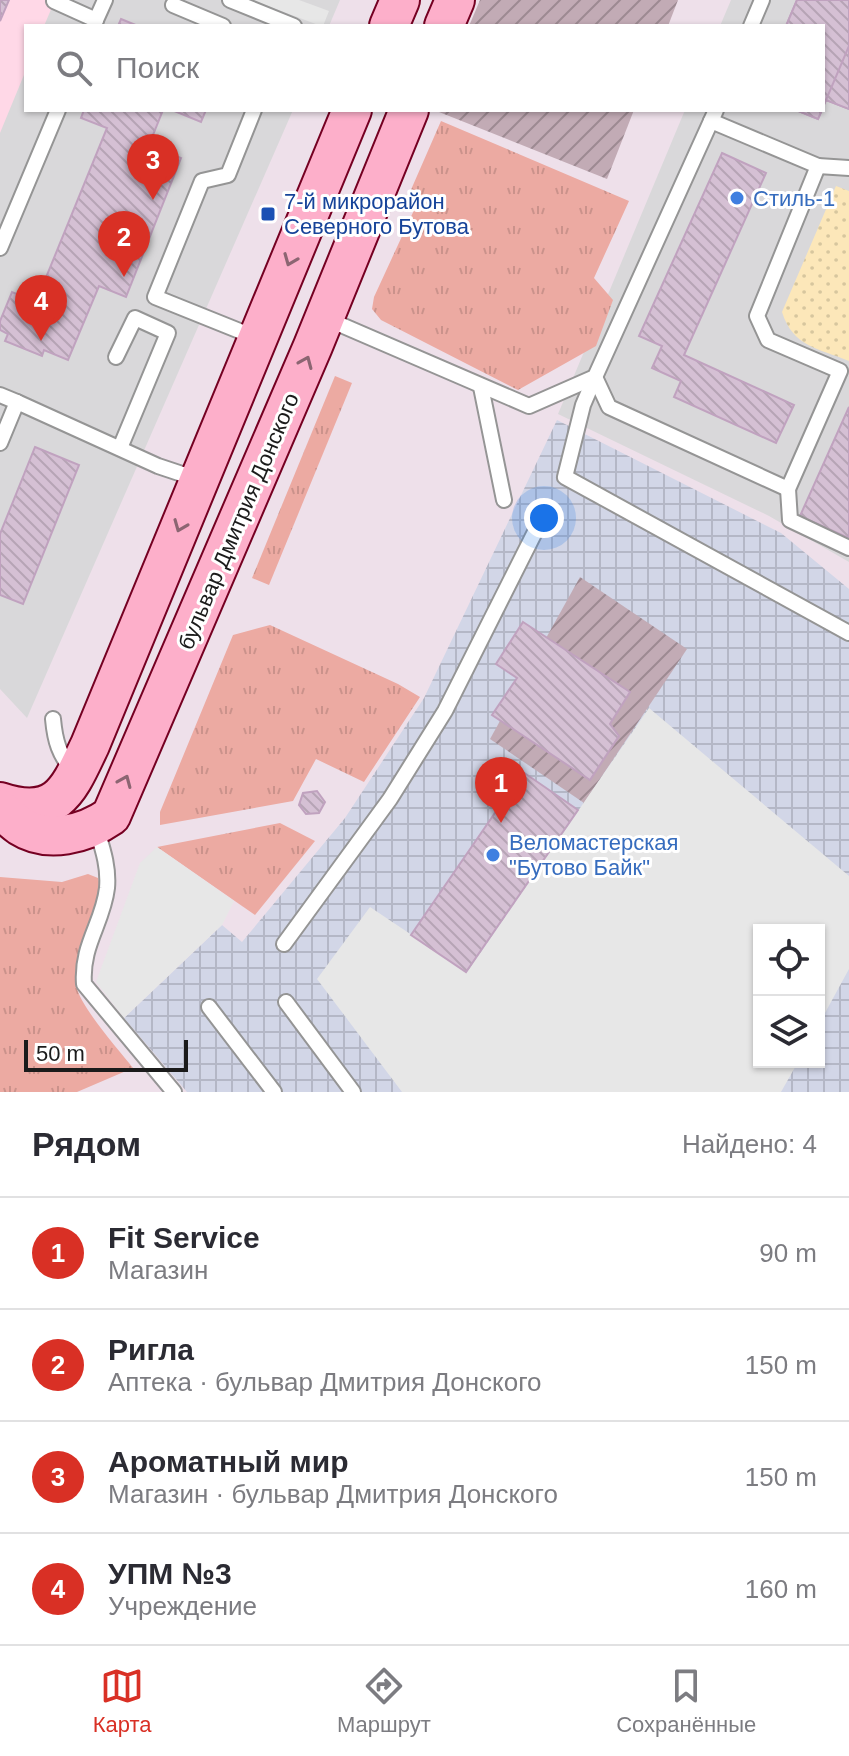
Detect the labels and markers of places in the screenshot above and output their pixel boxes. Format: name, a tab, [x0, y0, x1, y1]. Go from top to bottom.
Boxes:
pin: 3	[127, 134, 179, 200]
place label: Стиль-1	[753, 186, 835, 211]
place label: 7-й микрорайон Северного Бутова	[284, 189, 470, 239]
marker: Стиль-1	[728, 189, 746, 207]
marker: 7-й микрорайон Северного Бутова	[259, 205, 277, 223]
pin: 2	[98, 211, 150, 277]
pin: 4	[15, 275, 67, 341]
pin: 1	[475, 757, 527, 823]
place label: Веломастерская "Бутово Байк"	[509, 830, 678, 880]
marker: Веломастерская "Бутово Байк"	[484, 846, 502, 864]

